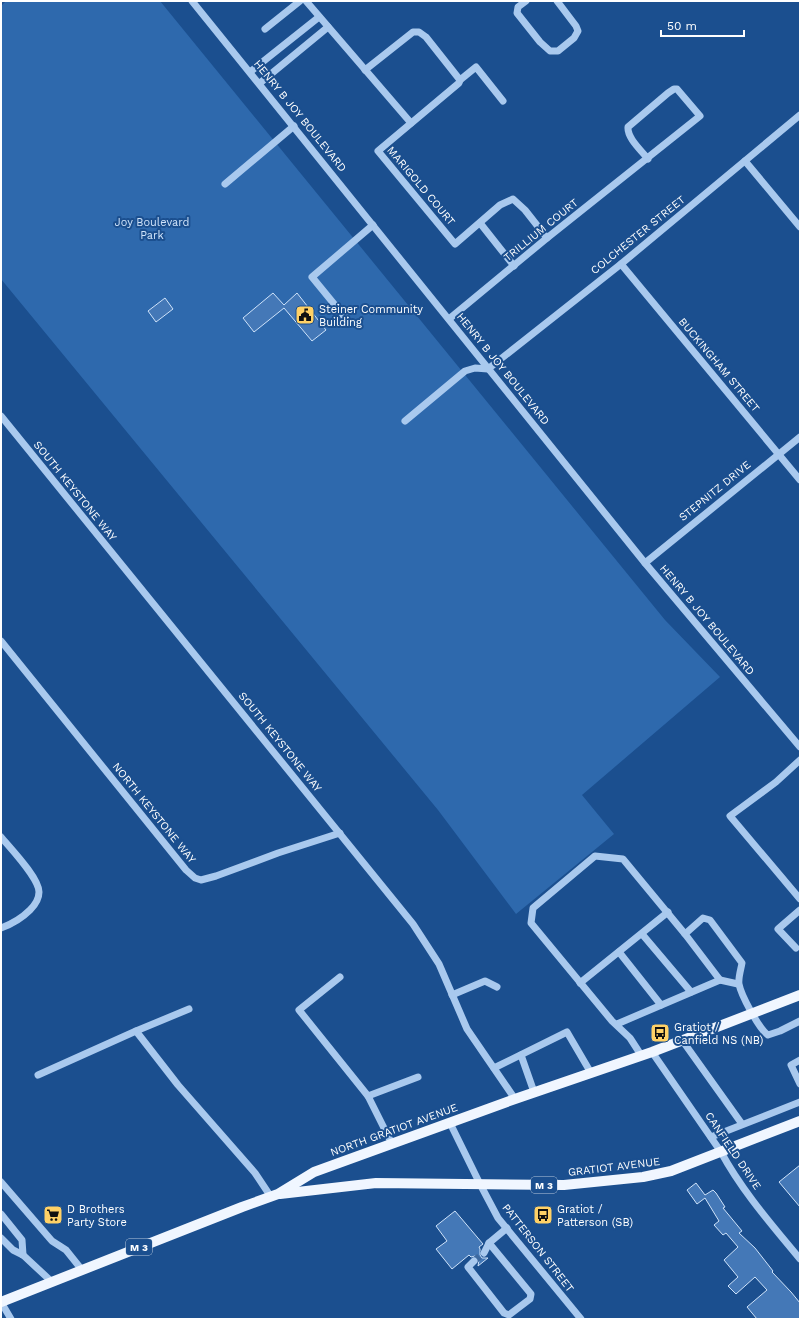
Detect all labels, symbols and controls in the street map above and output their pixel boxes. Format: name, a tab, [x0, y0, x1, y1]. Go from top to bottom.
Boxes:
scale bar	[661, 12, 744, 38]
text: 50 m	[667, 19, 697, 33]
street label: HENRY B JOY BOULEVARD	[251, 57, 349, 175]
street label: MARIGOLD COURT	[384, 144, 458, 228]
street label: COLCHESTER STREET	[588, 193, 688, 277]
street label: TRILLIUM COURT	[501, 196, 581, 264]
park label: Joy Boulevard Park	[115, 216, 189, 242]
place label: Steiner Community Building	[319, 303, 423, 329]
public building icon: Steiner Community Building	[294, 304, 316, 326]
street label: HENRY B JOY BOULEVARD	[454, 310, 552, 428]
street label: BUCKINGHAM STREET	[676, 315, 762, 415]
street label: SOUTH KEYSTONE WAY	[31, 438, 120, 544]
street label: STEPNITZ DRIVE	[677, 458, 753, 524]
street label: HENRY B JOY BOULEVARD	[657, 562, 757, 678]
street label: SOUTH KEYSTONE WAY	[236, 689, 325, 795]
street label: NORTH KEYSTONE WAY	[110, 760, 199, 866]
place label: Gratiot / Canfield NS (NB)	[674, 1021, 764, 1047]
bus stop icon: Gratiot / Canfield NS (NB)	[649, 1022, 671, 1044]
street label: NORTH GRATIOT AVENUE	[329, 1101, 459, 1159]
street label: CANFIELD DRIVE	[702, 1110, 764, 1192]
street label: GRATIOT AVENUE	[567, 1155, 661, 1179]
road number: M 3	[531, 1177, 557, 1193]
street label: PATTERSON STREET	[499, 1201, 577, 1295]
place label: D Brothers Party Store	[67, 1203, 127, 1229]
place label: Gratiot / Patterson (SB)	[557, 1203, 633, 1229]
supermarket icon: D Brothers Party Store	[42, 1204, 64, 1226]
bus stop icon: Gratiot / Patterson (SB)	[532, 1204, 554, 1226]
road number: M 3	[126, 1239, 152, 1255]

